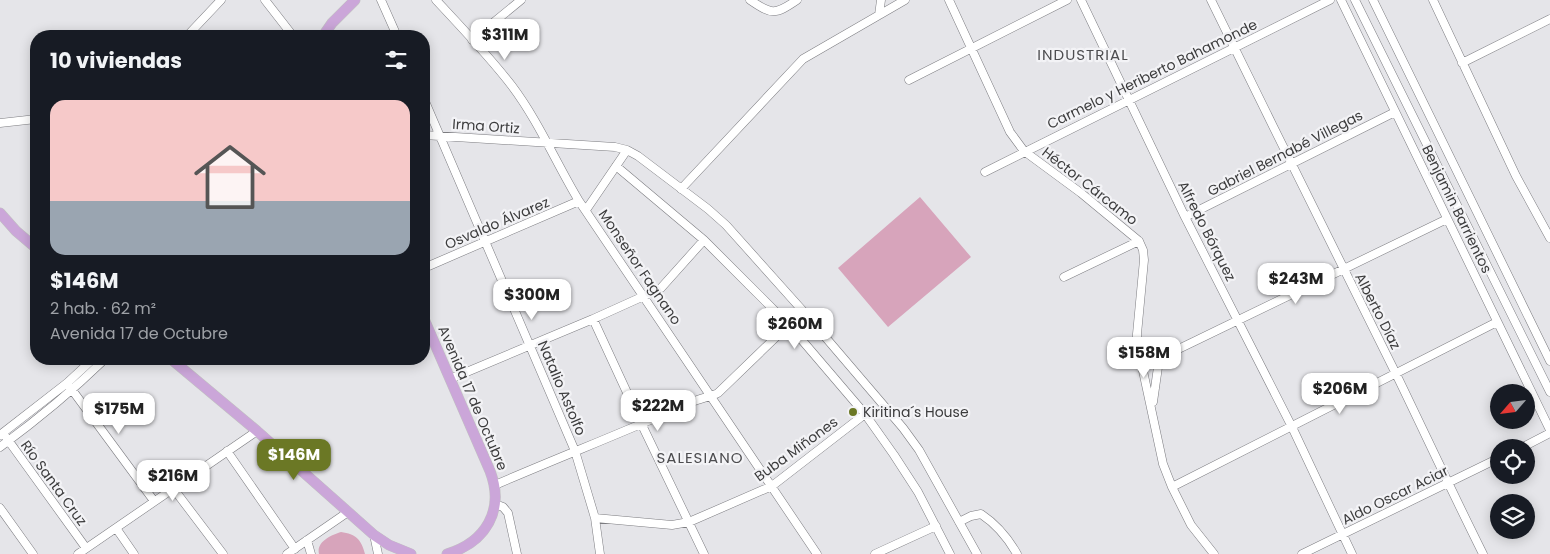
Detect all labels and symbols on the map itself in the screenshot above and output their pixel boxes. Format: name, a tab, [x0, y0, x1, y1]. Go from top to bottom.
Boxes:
street label: Carmelo y Heriberto Bahamonde	[1044, 14, 1261, 134]
pin: $311M	[470, 18, 540, 61]
district label: INDUSTRIAL	[1037, 44, 1129, 65]
street label: Gabriel Bernabé Villegas	[1204, 105, 1366, 201]
street label: Irma Ortiz	[452, 114, 520, 138]
street label: Benjamin Barrientos	[1417, 141, 1497, 277]
street label: Héctor Cárcamo	[1038, 142, 1142, 230]
street label: Alfredo Bórquez	[1173, 178, 1241, 284]
street label: Osvaldo Álvarez	[442, 192, 552, 254]
street label: Monseñor Fagnano	[594, 205, 686, 329]
pin: $243M	[1261, 262, 1331, 305]
street label: Alberto Díaz	[1350, 269, 1406, 353]
pin: $300M	[497, 278, 567, 321]
pin: $260M	[760, 308, 830, 350]
street label: Avenida 17 de Octubre	[433, 322, 513, 474]
pin: $158M	[1109, 336, 1179, 379]
street label: Natalio Astolfo	[533, 337, 591, 439]
pin: $206M	[1305, 372, 1375, 415]
north arrow	[1490, 384, 1535, 429]
pin: $222M	[623, 390, 693, 432]
pin: $175M	[84, 392, 154, 435]
place label: Kiritina´s House	[863, 402, 969, 422]
marker: Kiritina´s House	[847, 406, 859, 418]
street label: Buba Miñones	[750, 412, 842, 486]
street label: Río Santa Cruz	[16, 436, 92, 530]
pin: $146M	[259, 438, 329, 481]
district label: SALESIANO	[656, 447, 744, 468]
pin: $216M	[138, 460, 208, 502]
street label: Aldo Oscar Aciar	[1338, 461, 1452, 529]

